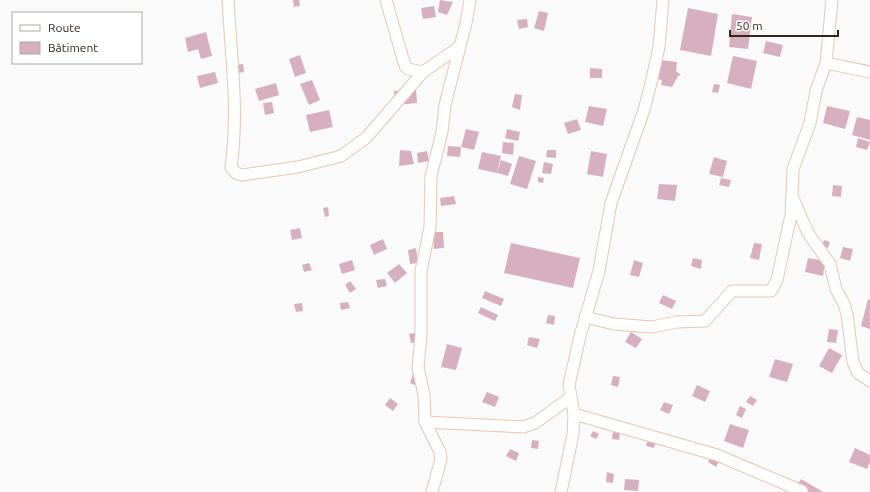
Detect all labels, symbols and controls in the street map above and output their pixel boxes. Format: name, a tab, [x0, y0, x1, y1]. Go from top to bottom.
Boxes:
legend	[12, 12, 142, 64]
scale bar	[730, 12, 838, 38]
text: 50 m	[736, 19, 763, 32]
text: Route	[48, 21, 81, 34]
text: Bâtiment	[48, 41, 98, 54]

